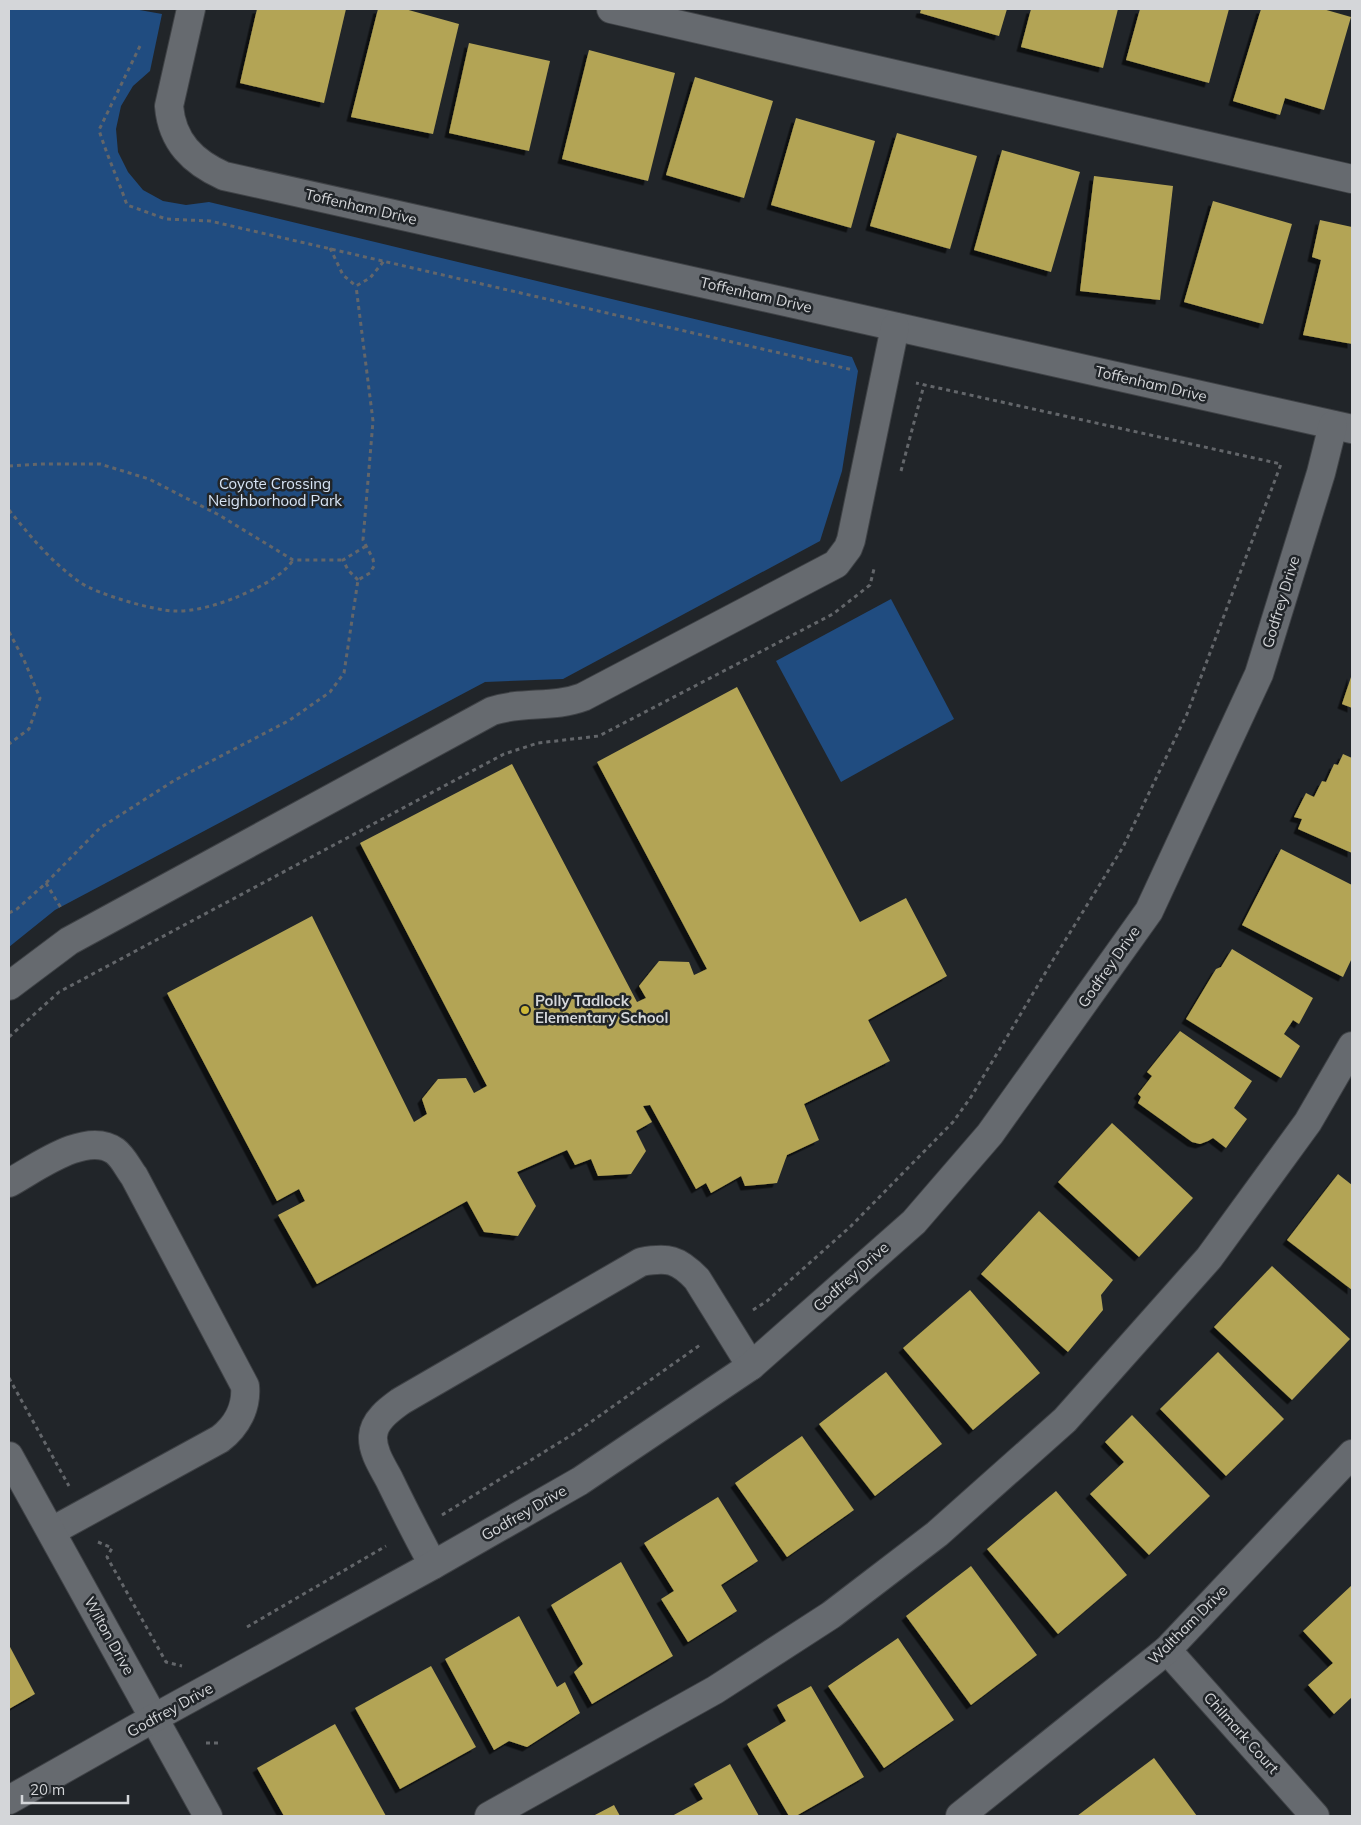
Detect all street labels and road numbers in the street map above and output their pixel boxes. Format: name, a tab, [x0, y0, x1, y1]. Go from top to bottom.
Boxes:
street label: Toffenham Drive	[303, 184, 419, 229]
street label: Toffenham Drive	[698, 272, 814, 317]
street label: Toffenham Drive	[1093, 361, 1209, 406]
street label: Godfrey Drive	[1258, 554, 1304, 650]
street label: Godfrey Drive	[1074, 922, 1144, 1011]
street label: Godfrey Drive	[809, 1238, 892, 1316]
street label: Godfrey Drive	[478, 1481, 570, 1545]
street label: Waltham Drive	[1144, 1581, 1231, 1668]
street label: Wilton Drive	[80, 1593, 139, 1678]
street label: Godfrey Drive	[124, 1678, 216, 1741]
street label: Chilmark Court	[1200, 1688, 1283, 1777]

